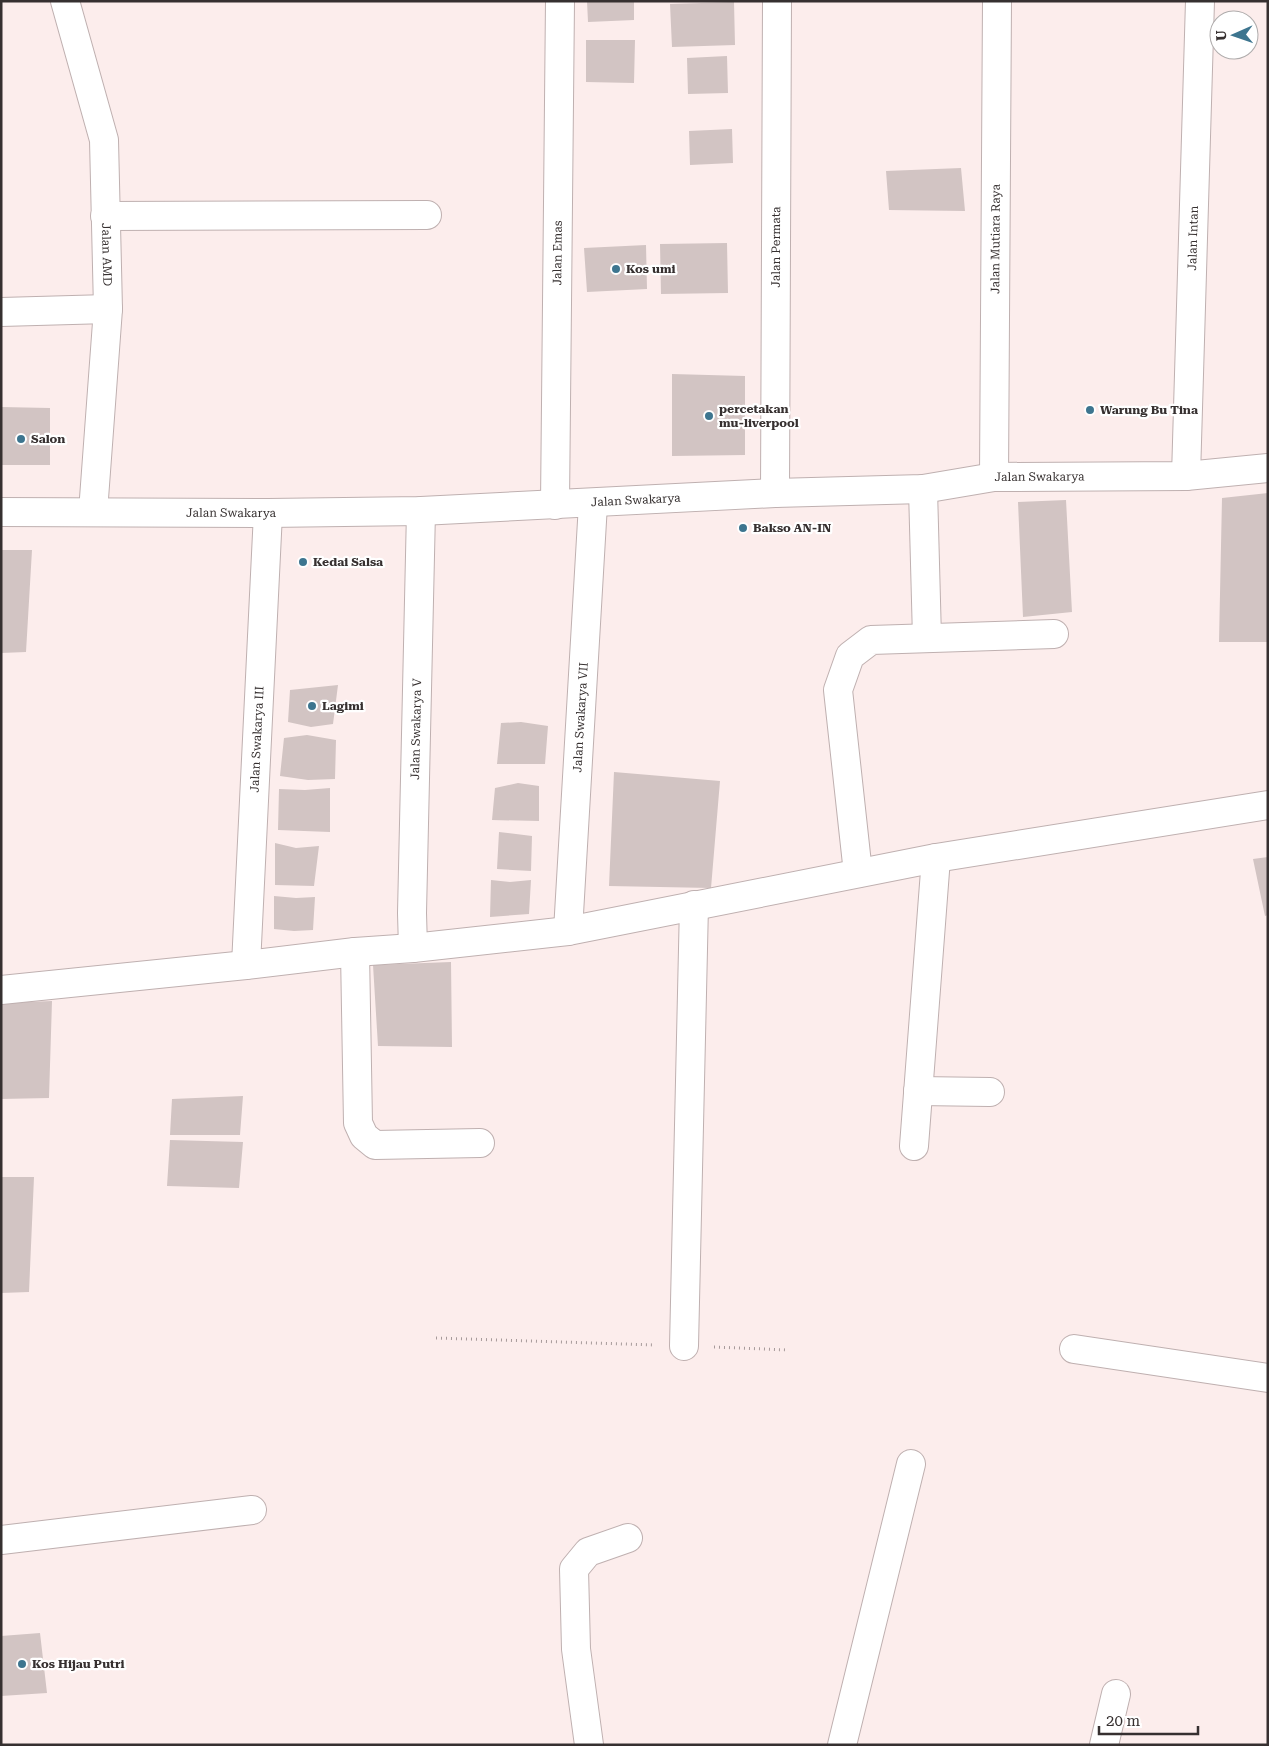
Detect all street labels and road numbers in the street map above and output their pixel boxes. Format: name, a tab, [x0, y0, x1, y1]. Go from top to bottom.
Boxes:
street label: Jalan Mutiara Raya	[988, 184, 1003, 294]
street label: Jalan Intan	[1185, 205, 1201, 271]
street label: Jalan Permata	[769, 206, 783, 288]
street label: Jalan Emas	[550, 220, 565, 286]
street label: Jalan AMD	[99, 223, 114, 286]
street label: Jalan Swakarya	[994, 470, 1085, 484]
street label: Jalan Swakarya	[590, 491, 682, 509]
street label: Jalan Swakarya	[186, 506, 277, 520]
street label: Jalan Swakarya VII	[570, 662, 591, 773]
street label: Jalan Swakarya V	[408, 678, 424, 780]
street label: Jalan Swakarya III	[247, 686, 267, 793]

